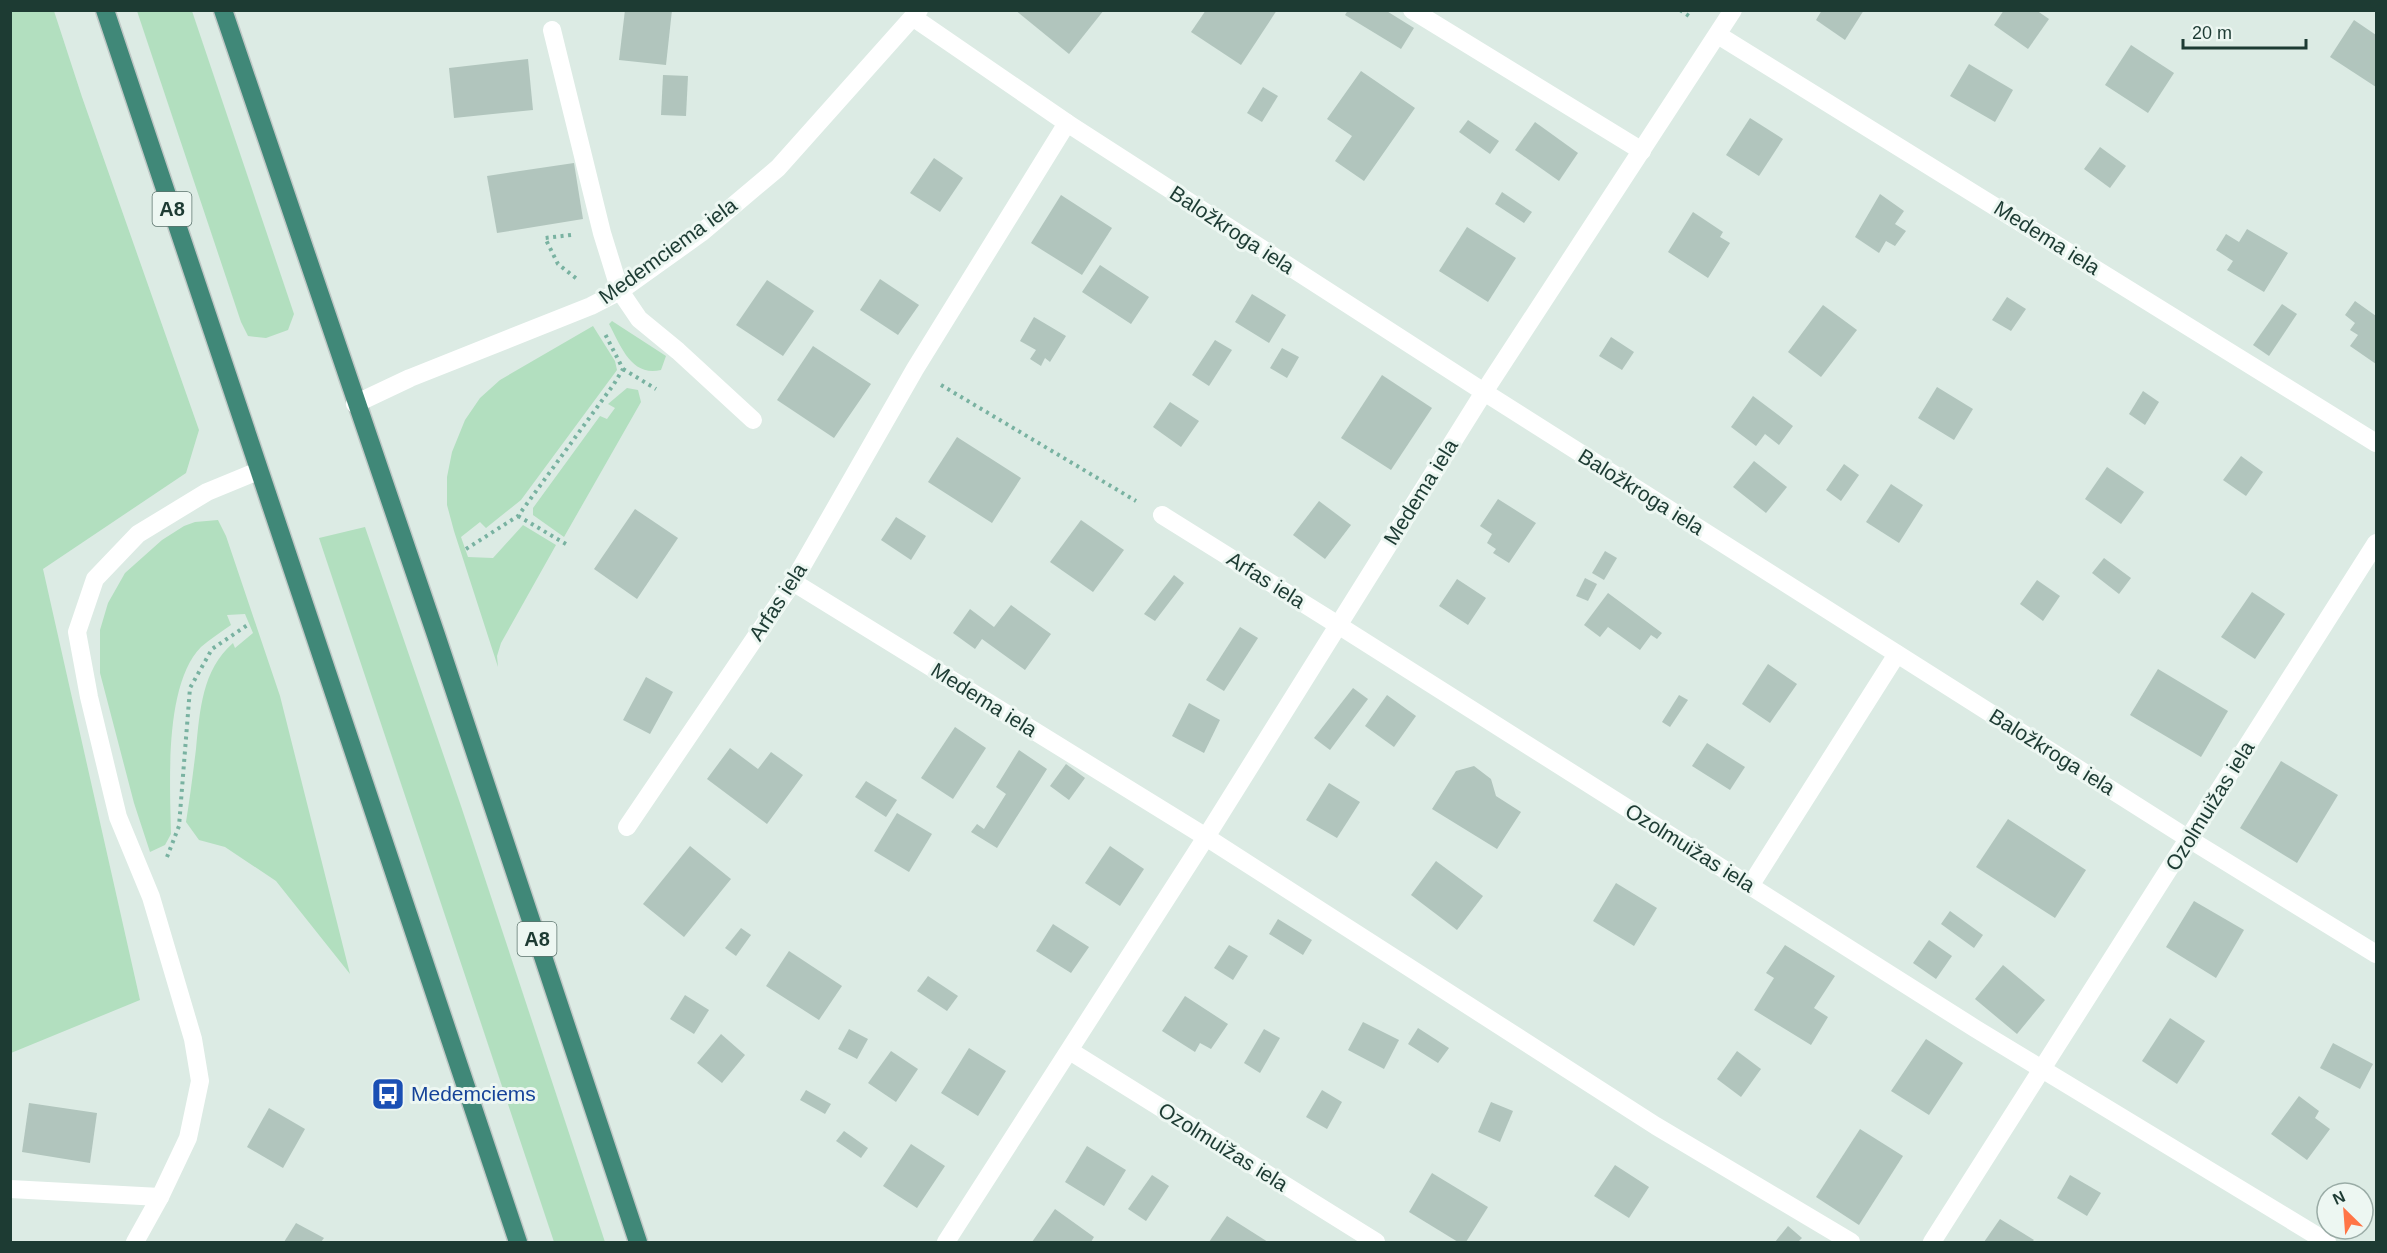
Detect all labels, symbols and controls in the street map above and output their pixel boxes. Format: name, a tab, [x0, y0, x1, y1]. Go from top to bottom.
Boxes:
scale bar	[2183, 12, 2306, 50]
text: 20 m	[2192, 23, 2232, 43]
street label: Baložkroga iela	[1166, 181, 1299, 278]
road number: A8	[152, 192, 192, 226]
street label: Medemciema iela	[594, 193, 741, 308]
street label: Medema iela	[1990, 196, 2105, 279]
street label: Medema iela	[1379, 434, 1462, 549]
street label: Baložkroga iela	[1574, 444, 1709, 540]
street label: Arfas iela	[1223, 547, 1310, 613]
street label: Arfas iela	[744, 558, 811, 645]
street label: Medema iela	[927, 658, 1042, 741]
street label: Baložkroga iela	[1985, 704, 2120, 800]
street label: Ozolmuižas iela	[2161, 737, 2259, 875]
street label: Ozolmuižas iela	[1621, 799, 1759, 897]
road number: A8	[518, 922, 556, 956]
bus stop icon: Medemciems	[370, 1076, 406, 1112]
place label: Medemciems	[411, 1082, 536, 1105]
street label: Ozolmuižas iela	[1154, 1098, 1292, 1196]
north arrow	[2315, 1181, 2375, 1241]
text: N	[2330, 1188, 2348, 1208]

